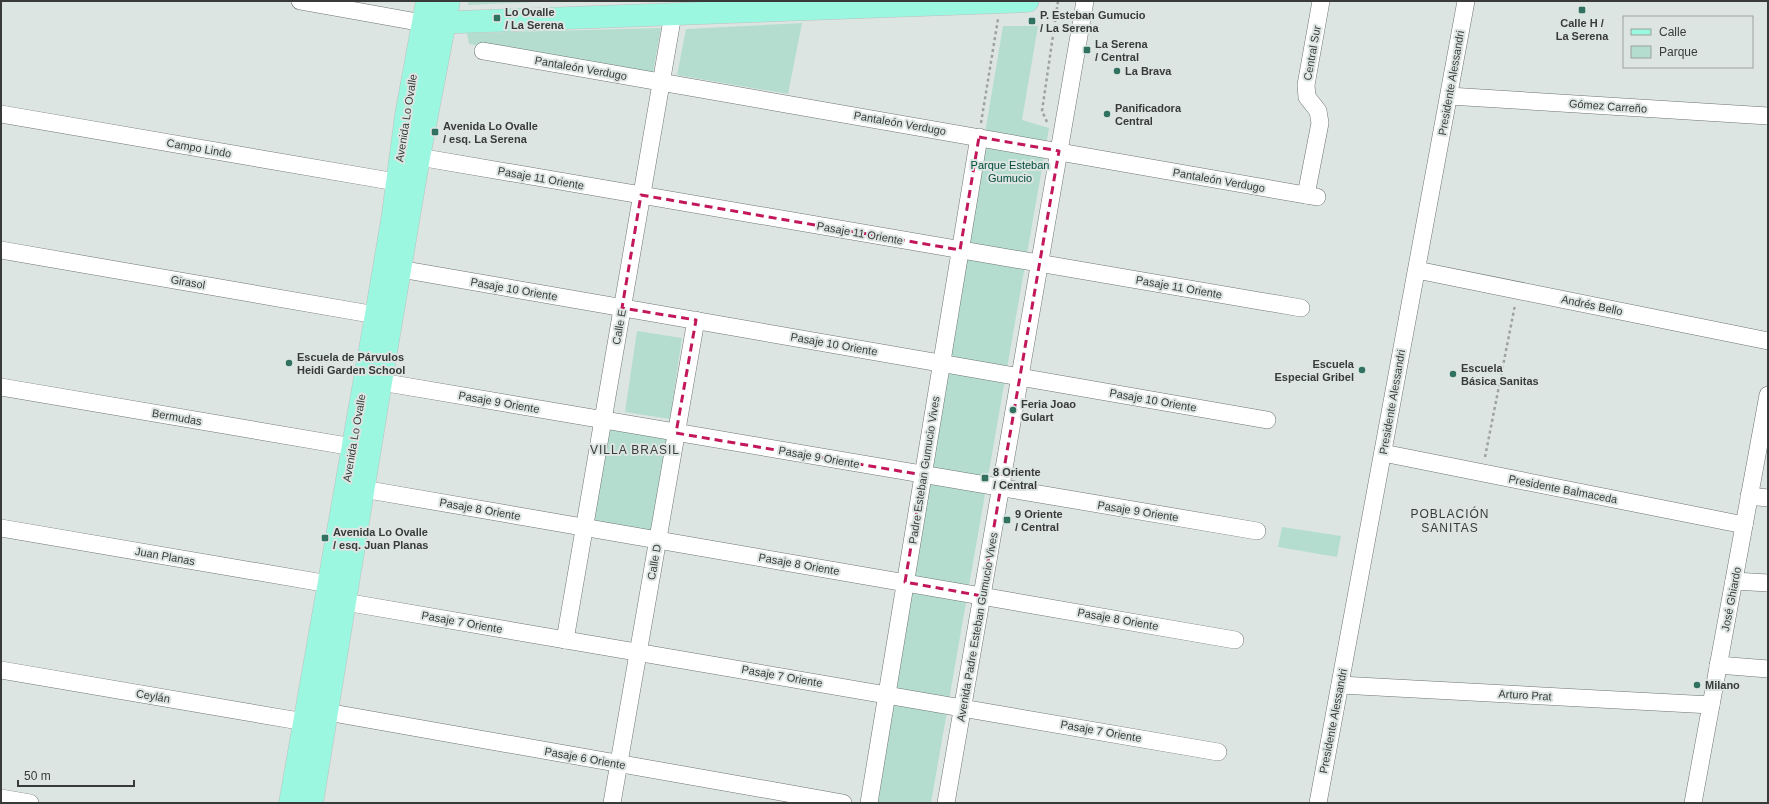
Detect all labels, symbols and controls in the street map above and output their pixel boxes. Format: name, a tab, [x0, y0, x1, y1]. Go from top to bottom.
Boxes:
marker: Calle H / La Serena	[1577, 5, 1587, 15]
place label: Lo Ovalle / La Serena	[505, 6, 565, 31]
place label: P. Esteban Gumucio / La Serena	[1040, 9, 1146, 34]
marker: Lo Ovalle / La Serena	[492, 13, 502, 23]
marker: P. Esteban Gumucio / La Serena	[1027, 16, 1037, 26]
legend	[1623, 16, 1753, 68]
place label: Calle H / La Serena	[1556, 17, 1609, 42]
street label: Central Sur	[1301, 24, 1323, 81]
text: Calle	[1659, 25, 1687, 39]
street label: Presidente Alessandri	[1436, 30, 1466, 136]
place label: La Serena / Central	[1095, 38, 1148, 63]
marker: La Serena / Central	[1082, 45, 1092, 55]
text: Parque	[1659, 45, 1698, 59]
street label: Pantaleón Verdugo	[534, 54, 628, 82]
place label: La Brava	[1125, 65, 1172, 77]
marker: La Brava	[1112, 66, 1122, 76]
street label: Avenida Lo Ovalle	[393, 73, 419, 163]
street label: Gómez Carreño	[1569, 97, 1647, 115]
place label: Panificadora Central	[1115, 102, 1182, 127]
street label: Pantaleón Verdugo	[853, 109, 947, 137]
marker: Panificadora Central	[1102, 109, 1112, 119]
place label: Avenida Lo Ovalle / esq. La Serena	[443, 120, 538, 145]
marker: Avenida Lo Ovalle / esq. La Serena	[430, 127, 440, 137]
street label: Campo Lindo	[166, 136, 232, 160]
park label: Parque Esteban Gumucio	[971, 159, 1049, 184]
street label: Pasaje 11 Oriente	[497, 165, 585, 191]
street label: Pantaleón Verdugo	[1172, 166, 1266, 194]
street label: Pasaje 11 Oriente	[816, 220, 904, 246]
street label: Girasol	[170, 273, 206, 291]
street label: Pasaje 11 Oriente	[1135, 274, 1223, 300]
street label: Pasaje 10 Oriente	[470, 275, 558, 303]
street label: Andrés Bello	[1560, 293, 1624, 317]
street label: Calle E	[610, 308, 628, 346]
street label: Pasaje 10 Oriente	[790, 330, 878, 358]
street label: Presidente Alessandri	[1377, 349, 1407, 455]
place label: Escuela de Párvulos Heidi Garden School	[297, 351, 405, 376]
marker: Escuela de Párvulos Heidi Garden School	[284, 358, 294, 368]
place label: Escuela Especial Gribel	[1275, 358, 1355, 383]
place label: Escuela Básica Sanitas	[1461, 362, 1539, 387]
marker: Escuela Especial Gribel	[1357, 365, 1367, 375]
marker: Escuela Básica Sanitas	[1448, 369, 1458, 379]
street label: Pasaje 10 Oriente	[1109, 386, 1197, 414]
street label: Pasaje 9 Oriente	[458, 389, 540, 415]
street label: Avenida Lo Ovalle	[340, 393, 368, 483]
street label: Padre Esteban Gumucio Vives	[906, 395, 942, 545]
place label: Feria Joao Gulart	[1021, 398, 1076, 423]
marker: Feria Joao Gulart	[1008, 405, 1018, 415]
street label: Bermudas	[151, 407, 203, 427]
district label: VILLA BRASIL	[590, 443, 680, 457]
street label: Pasaje 9 Oriente	[778, 444, 860, 470]
place label: 8 Oriente / Central	[993, 466, 1041, 491]
marker: 8 Oriente / Central	[980, 473, 990, 483]
street label: Presidente Balmaceda	[1508, 473, 1619, 506]
street label: Pasaje 8 Oriente	[439, 496, 521, 522]
street label: Pasaje 9 Oriente	[1097, 499, 1179, 523]
district label: POBLACIÓN SANITAS	[1410, 506, 1490, 535]
place label: 9 Oriente / Central	[1015, 508, 1063, 533]
marker: 9 Oriente / Central	[1002, 515, 1012, 525]
place label: Avenida Lo Ovalle / esq. Juan Planas	[333, 526, 428, 551]
street label: Avenida Padre Esteban Gumucio Vives	[954, 531, 1000, 723]
marker: Avenida Lo Ovalle / esq. Juan Planas	[320, 533, 330, 543]
street label: Calle D	[645, 543, 663, 581]
street label: Juan Planas	[134, 545, 196, 567]
street label: Pasaje 8 Oriente	[758, 551, 840, 577]
street label: José Ghiardo	[1719, 566, 1743, 632]
street label: Pasaje 8 Oriente	[1077, 606, 1159, 632]
street label: Pasaje 7 Oriente	[421, 609, 503, 635]
street label: Pasaje 7 Oriente	[741, 663, 823, 689]
street label: Presidente Alessandri	[1317, 668, 1349, 774]
place label: Milano	[1705, 679, 1740, 691]
marker: Milano	[1692, 680, 1702, 690]
street label: Ceylán	[135, 687, 171, 705]
street label: Arturo Prat	[1498, 688, 1552, 702]
street label: Pasaje 7 Oriente	[1060, 718, 1142, 744]
street label: Pasaje 6 Oriente	[544, 745, 626, 771]
scale bar	[18, 762, 134, 788]
text: 50 m	[24, 769, 51, 783]

